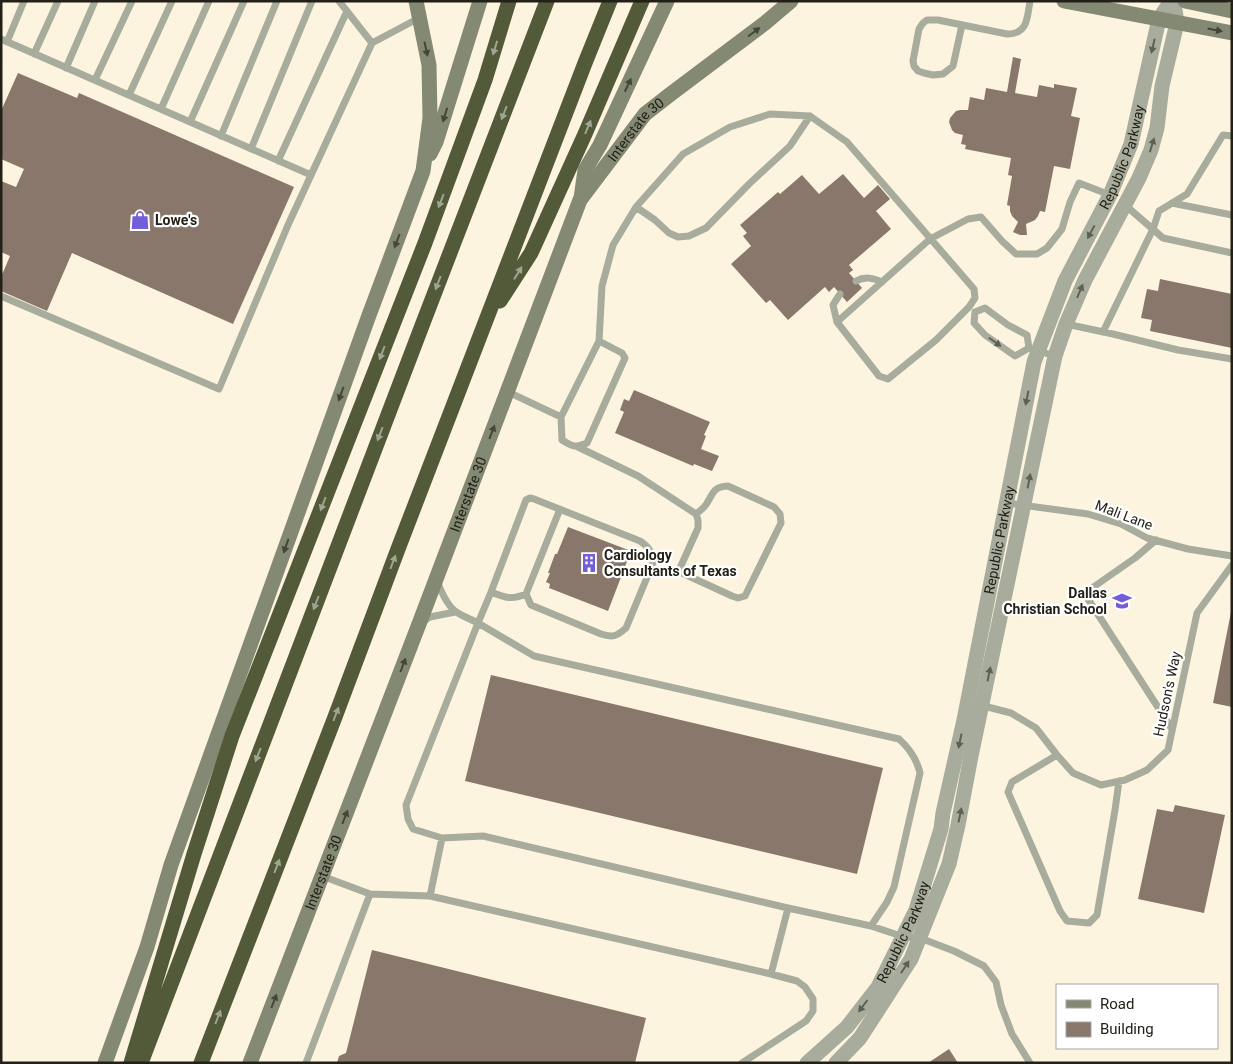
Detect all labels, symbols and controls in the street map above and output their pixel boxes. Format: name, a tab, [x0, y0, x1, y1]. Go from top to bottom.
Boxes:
one-way arrow	[1207, 26, 1223, 34]
one-way arrow	[747, 27, 761, 37]
one-way arrow	[1149, 38, 1157, 53]
one-way arrow	[490, 41, 498, 56]
one-way arrow	[422, 42, 430, 57]
one-way arrow	[625, 78, 633, 92]
street label: Interstate 30	[604, 94, 667, 165]
street label: Republic Parkway	[1096, 103, 1148, 212]
one-way arrow	[500, 105, 507, 120]
one-way arrow	[440, 107, 448, 122]
one-way arrow	[584, 120, 592, 134]
one-way arrow	[1148, 138, 1156, 153]
one-way arrow	[437, 194, 445, 209]
shop icon: Lowe's	[129, 209, 151, 231]
place label: Lowe's	[155, 212, 197, 228]
one-way arrow	[1086, 225, 1095, 238]
one-way arrow	[393, 234, 401, 249]
one-way arrow	[513, 267, 522, 280]
one-way arrow	[434, 276, 442, 290]
one-way arrow	[1077, 284, 1085, 298]
one-way arrow	[988, 337, 1002, 347]
one-way arrow	[378, 346, 386, 361]
one-way arrow	[337, 386, 344, 401]
one-way arrow	[1023, 391, 1031, 406]
one-way arrow	[489, 424, 497, 439]
one-way arrow	[376, 427, 383, 442]
street label: Interstate 30	[447, 455, 490, 534]
one-way arrow	[1025, 473, 1033, 489]
street label: Republic Parkway	[981, 484, 1018, 595]
one-way arrow	[319, 497, 327, 512]
street label: Mali Lane	[1093, 497, 1155, 533]
one-way arrow	[282, 539, 289, 554]
place label: Cardiology Consultants of Texas	[604, 547, 737, 579]
building icon: Cardiology Consultants of Texas	[578, 552, 600, 574]
one-way arrow	[389, 554, 397, 569]
place label: Dallas Christian School	[1003, 585, 1107, 617]
school or university icon: Dallas Christian School	[1111, 590, 1133, 612]
one-way arrow	[312, 596, 320, 611]
street label: Hudson's Way	[1150, 650, 1184, 738]
one-way arrow	[399, 657, 407, 672]
one-way arrow	[985, 667, 993, 682]
one-way arrow	[332, 706, 340, 721]
one-way arrow	[956, 733, 964, 748]
one-way arrow	[254, 747, 262, 762]
one-way arrow	[957, 807, 965, 823]
one-way arrow	[341, 809, 349, 824]
street label: Interstate 30	[302, 833, 345, 912]
one-way arrow	[273, 858, 281, 873]
street label: Republic Parkway	[873, 879, 933, 986]
one-way arrow	[900, 961, 910, 974]
legend	[1056, 984, 1218, 1049]
one-way arrow	[270, 993, 278, 1008]
text: Road	[1100, 995, 1134, 1013]
one-way arrow	[858, 999, 869, 1012]
one-way arrow	[214, 1009, 222, 1024]
text: Building	[1100, 1020, 1154, 1038]

